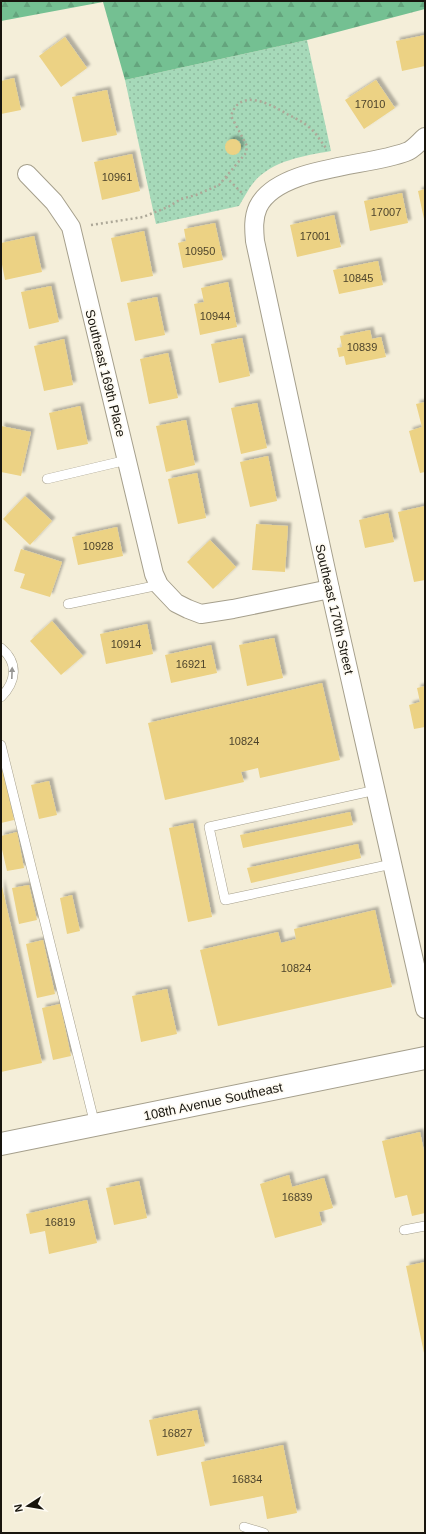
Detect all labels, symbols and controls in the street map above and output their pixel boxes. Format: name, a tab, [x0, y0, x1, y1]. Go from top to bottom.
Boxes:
house number: 17010	[355, 98, 385, 110]
house number: 10961	[102, 171, 132, 183]
house number: 17007	[371, 206, 401, 218]
house number: 17001	[300, 230, 330, 242]
house number: 10950	[185, 245, 215, 257]
house number: 10845	[343, 272, 373, 284]
street label: Southeast 169th Place	[82, 308, 129, 438]
house number: 10944	[200, 310, 230, 322]
house number: 10839	[347, 341, 377, 353]
house number: 10928	[83, 540, 113, 552]
street label: Southeast 170th Street	[312, 543, 357, 676]
house number: 10914	[111, 638, 141, 650]
house number: 16921	[176, 658, 206, 670]
one-way arrow	[9, 666, 16, 679]
house number: 10824	[229, 735, 259, 747]
house number: 10824	[281, 962, 311, 974]
street label: 108th Avenue Southeast	[142, 1079, 284, 1124]
house number: 16839	[282, 1191, 312, 1203]
house number: 16819	[45, 1216, 75, 1228]
house number: 16827	[162, 1427, 192, 1439]
house number: 16834	[232, 1473, 262, 1485]
north arrow	[8, 1486, 48, 1526]
text: N	[12, 1503, 25, 1513]

